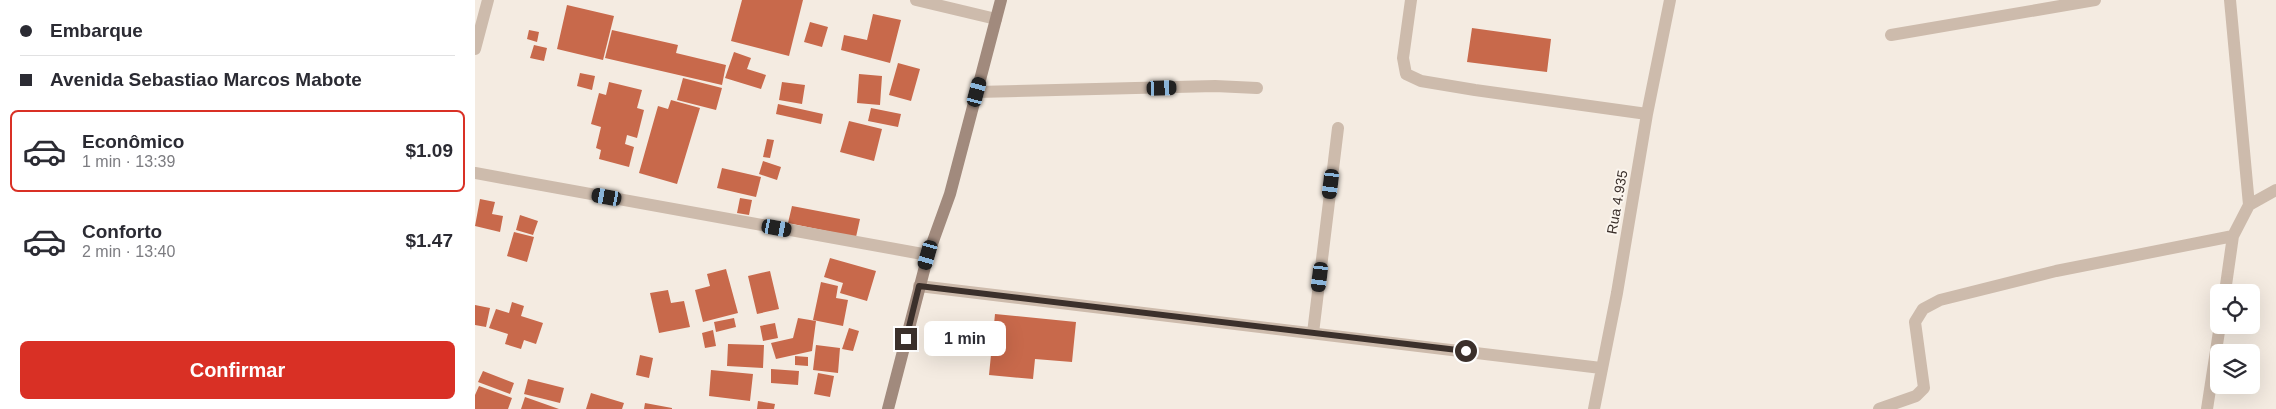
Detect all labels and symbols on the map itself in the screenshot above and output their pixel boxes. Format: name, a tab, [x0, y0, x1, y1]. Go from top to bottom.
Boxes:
car	[965, 76, 988, 108]
car	[1146, 80, 1177, 96]
car	[1321, 168, 1340, 200]
street label: Rua 4.935	[1604, 169, 1631, 235]
car	[590, 187, 623, 207]
car	[760, 218, 793, 238]
car	[916, 239, 939, 271]
car	[1310, 261, 1329, 293]
callout: 1 min	[923, 322, 1006, 356]
route end	[895, 328, 917, 350]
route start	[1455, 340, 1477, 362]

